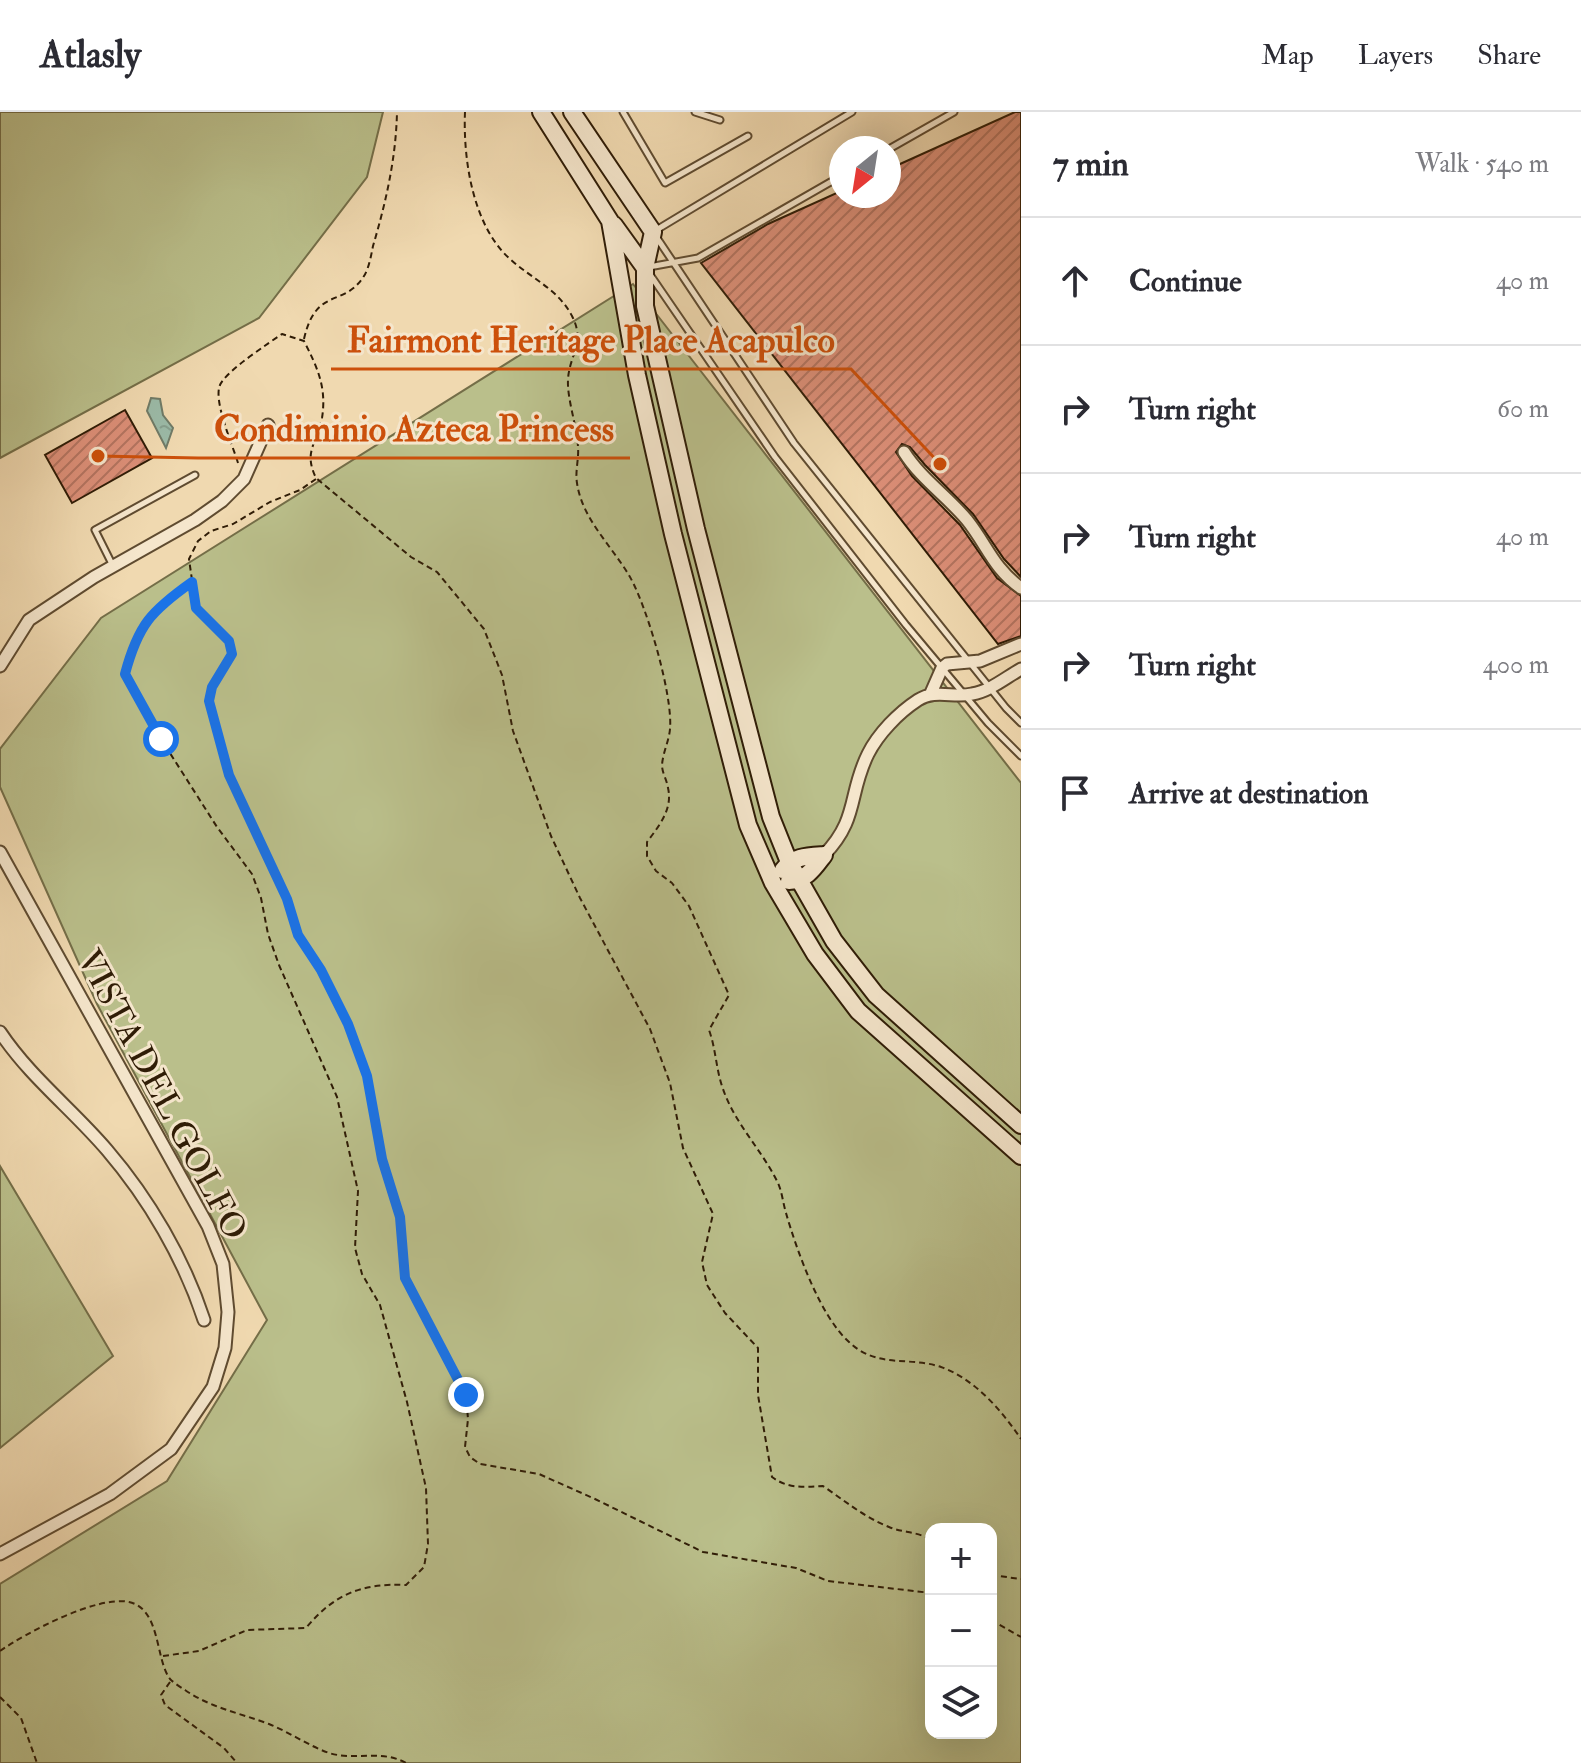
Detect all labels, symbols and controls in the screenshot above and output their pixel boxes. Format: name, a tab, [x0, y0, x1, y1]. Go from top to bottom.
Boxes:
text: Atlasly	[40, 31, 141, 79]
text: Map	[1261, 38, 1314, 73]
text: Layers	[1358, 38, 1433, 73]
text: Share	[1477, 38, 1541, 73]
north arrow	[829, 136, 901, 208]
text: 7 min	[1053, 143, 1129, 186]
text: Walk · 540 m	[1415, 148, 1549, 180]
icon: ahead	[1053, 259, 1097, 303]
text: Continue	[1129, 263, 1242, 300]
text: 40 m	[1496, 265, 1549, 297]
callout: Fairmont Heritage Place Acapulco	[331, 309, 851, 369]
text: Fairmont Heritage Place Acapulco	[347, 318, 835, 363]
icon: right	[1053, 387, 1097, 431]
text: Turn right	[1129, 391, 1256, 428]
text: 60 m	[1497, 393, 1549, 425]
callout: Condiminio Azteca Princess	[198, 398, 630, 458]
text: Condiminio Azteca Princess	[214, 407, 614, 452]
icon: right	[1053, 515, 1097, 559]
text: Turn right	[1129, 519, 1256, 556]
text: 40 m	[1496, 521, 1549, 553]
icon: right	[1053, 643, 1097, 687]
text: Turn right	[1129, 647, 1256, 684]
text: 400 m	[1483, 649, 1549, 681]
route start	[143, 721, 179, 757]
icon: arrive	[1053, 771, 1097, 815]
text: Arrive at destination	[1129, 775, 1369, 812]
street label: VISTA DEL GOLFO	[67, 942, 256, 1247]
route end	[448, 1377, 484, 1413]
map controls	[925, 1523, 997, 1739]
button: +	[925, 1523, 997, 1595]
button: −	[925, 1595, 997, 1667]
button: layers	[925, 1667, 997, 1739]

